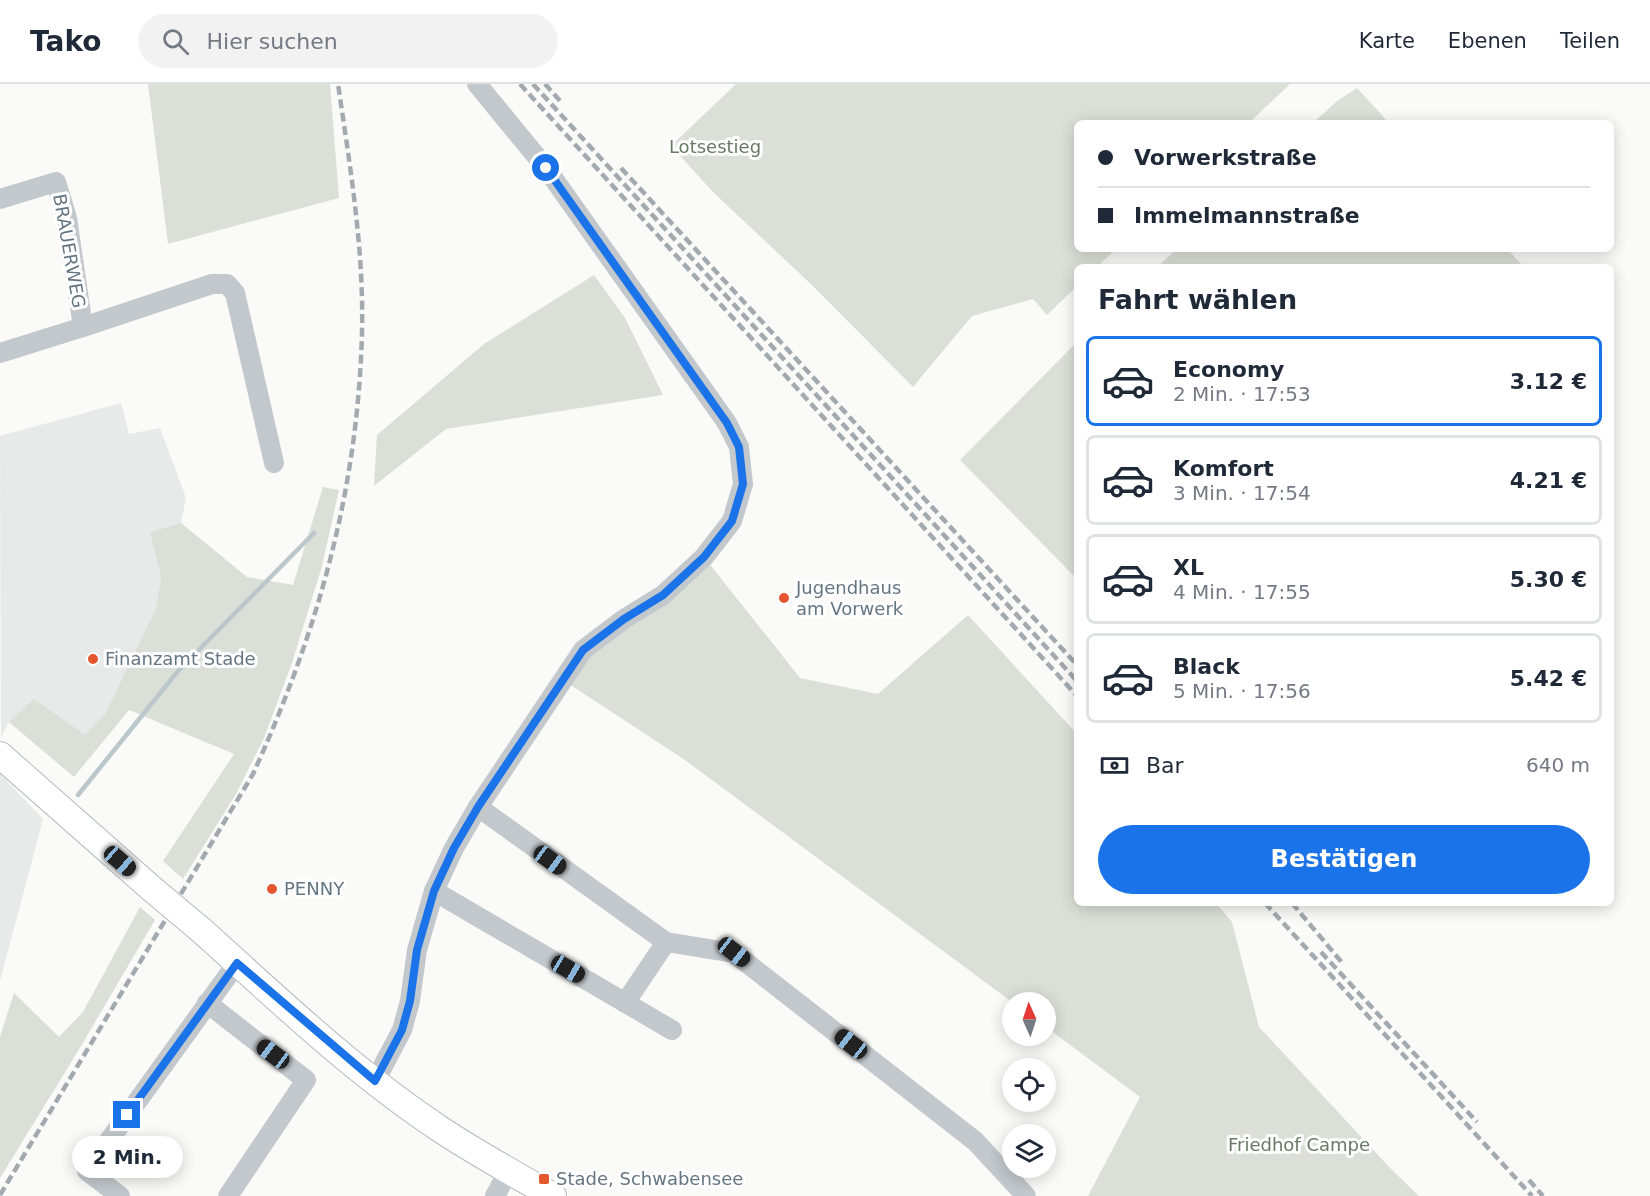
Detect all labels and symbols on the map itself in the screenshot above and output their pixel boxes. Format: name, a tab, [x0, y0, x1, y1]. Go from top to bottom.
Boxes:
park label: Lotsestieg	[669, 136, 761, 157]
route start	[532, 154, 559, 181]
street label: BRAUERWEG	[49, 192, 90, 310]
place label: Jugendhaus am Vorwerk	[795, 577, 904, 619]
marker: Jugendhaus am Vorwerk	[777, 591, 791, 605]
place label: Finanzamt Stade	[105, 648, 256, 669]
marker: Finanzamt Stade	[86, 652, 100, 666]
car	[101, 842, 139, 880]
car	[530, 842, 570, 878]
place label: PENNY	[284, 878, 345, 899]
marker: PENNY	[265, 882, 279, 896]
car	[714, 934, 754, 970]
car	[548, 952, 588, 986]
north arrow	[1002, 992, 1056, 1046]
car	[831, 1026, 871, 1062]
car	[253, 1036, 293, 1072]
route end	[113, 1101, 140, 1128]
park label: Friedhof Campe	[1228, 1134, 1370, 1155]
callout: 2 Min.	[72, 1136, 182, 1178]
place label: Stade, Schwabensee	[556, 1168, 743, 1189]
marker: Stade, Schwabensee	[537, 1172, 551, 1186]

